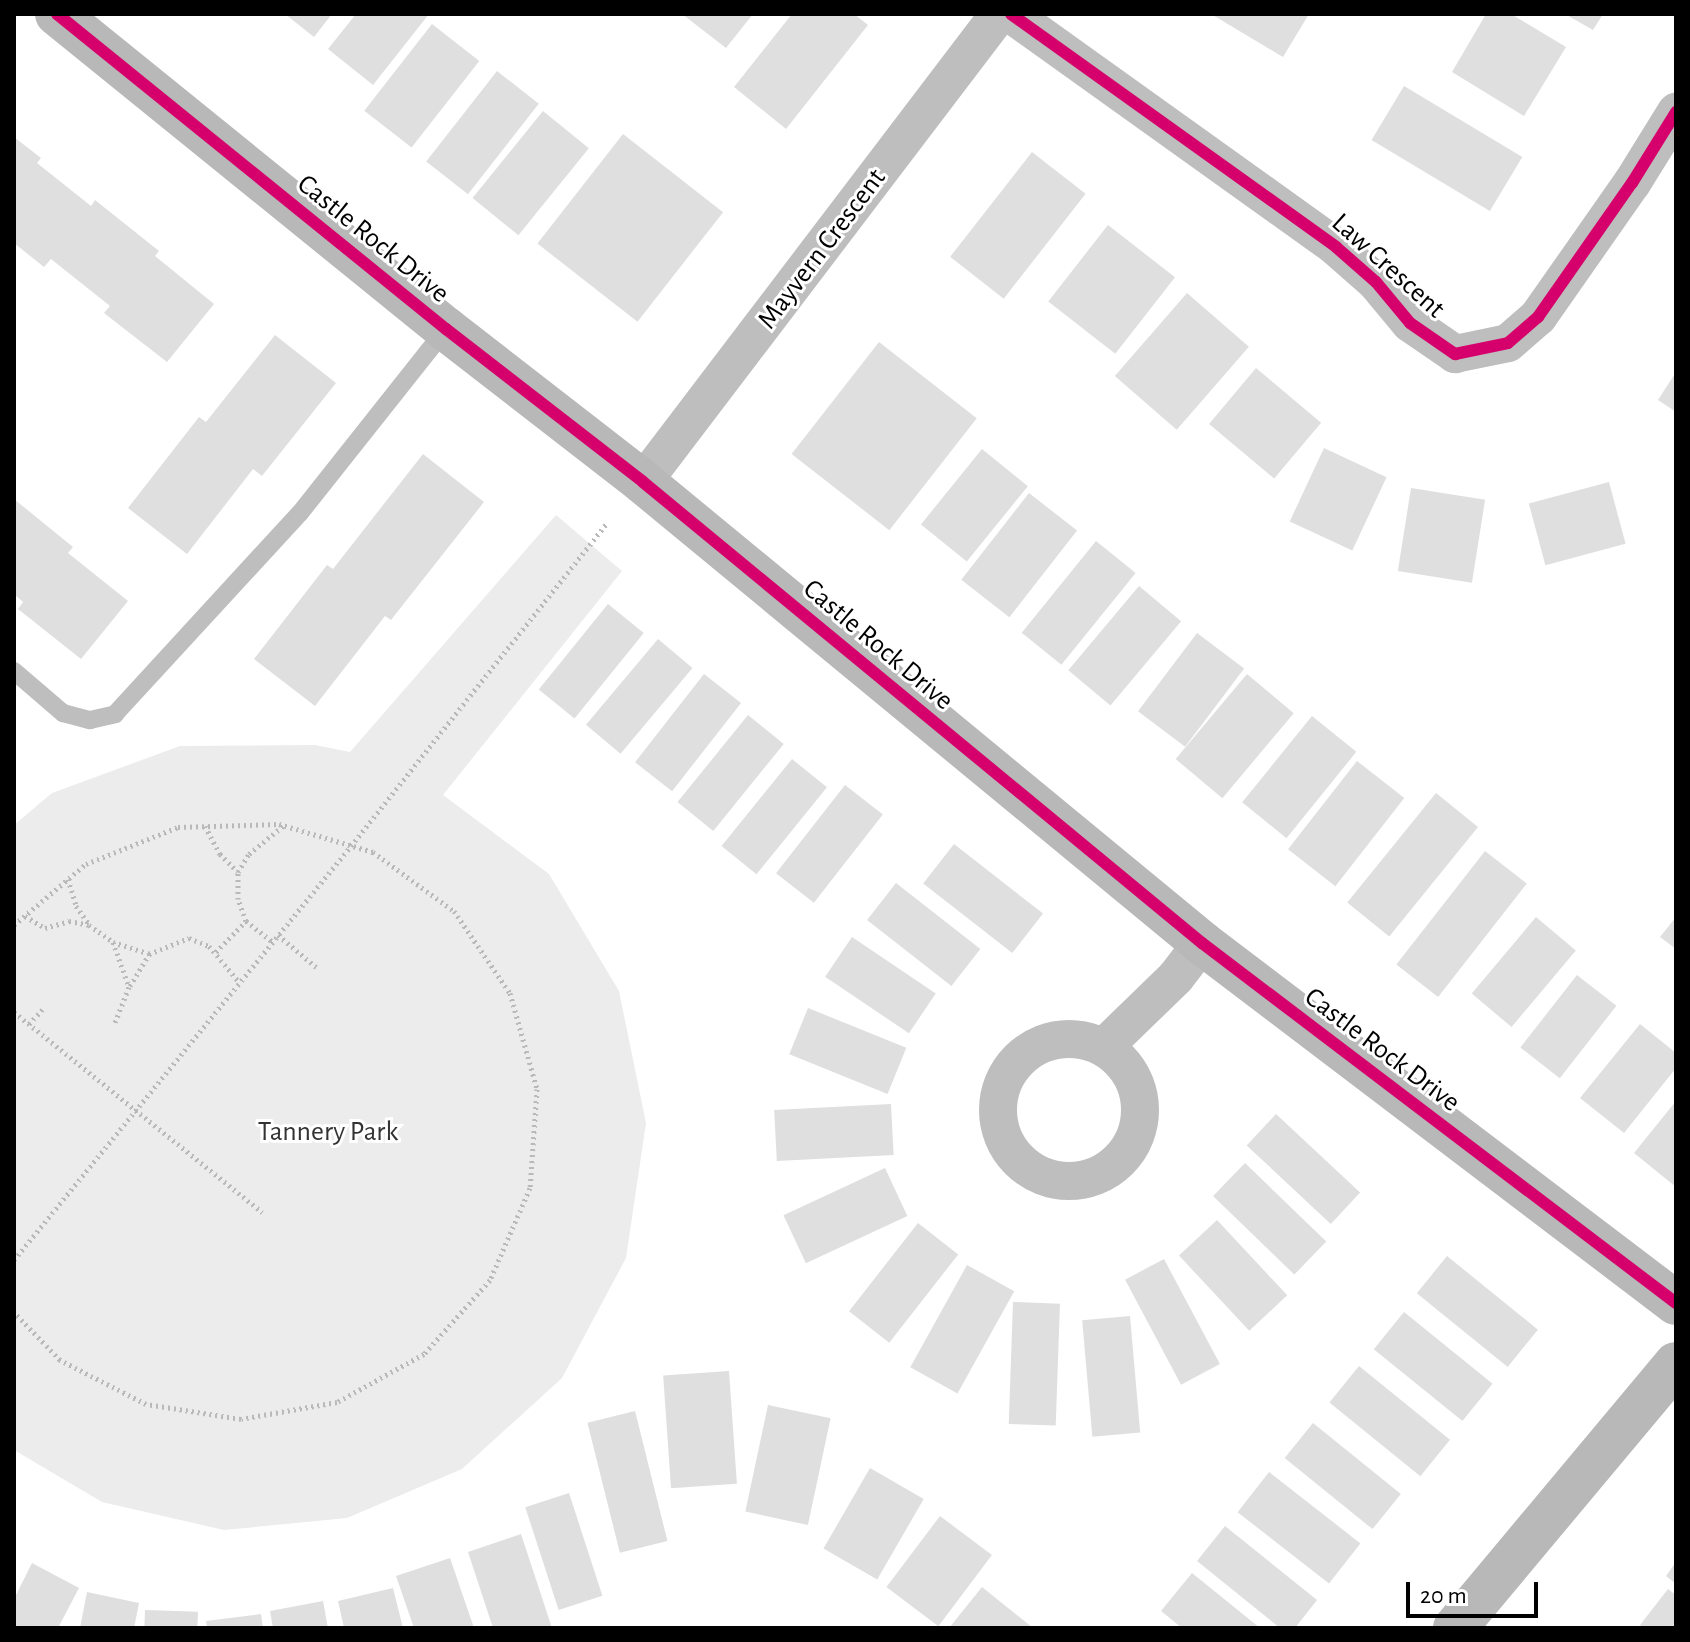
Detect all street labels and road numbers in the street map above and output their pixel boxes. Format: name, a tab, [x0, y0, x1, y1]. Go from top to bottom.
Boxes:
street label: Mayvern Crescent	[751, 162, 893, 336]
street label: Castle Rock Drive	[290, 167, 456, 311]
street label: Law Crescent	[1324, 206, 1452, 326]
street label: Castle Rock Drive	[796, 572, 960, 718]
street label: Castle Rock Drive	[1298, 981, 1466, 1119]

